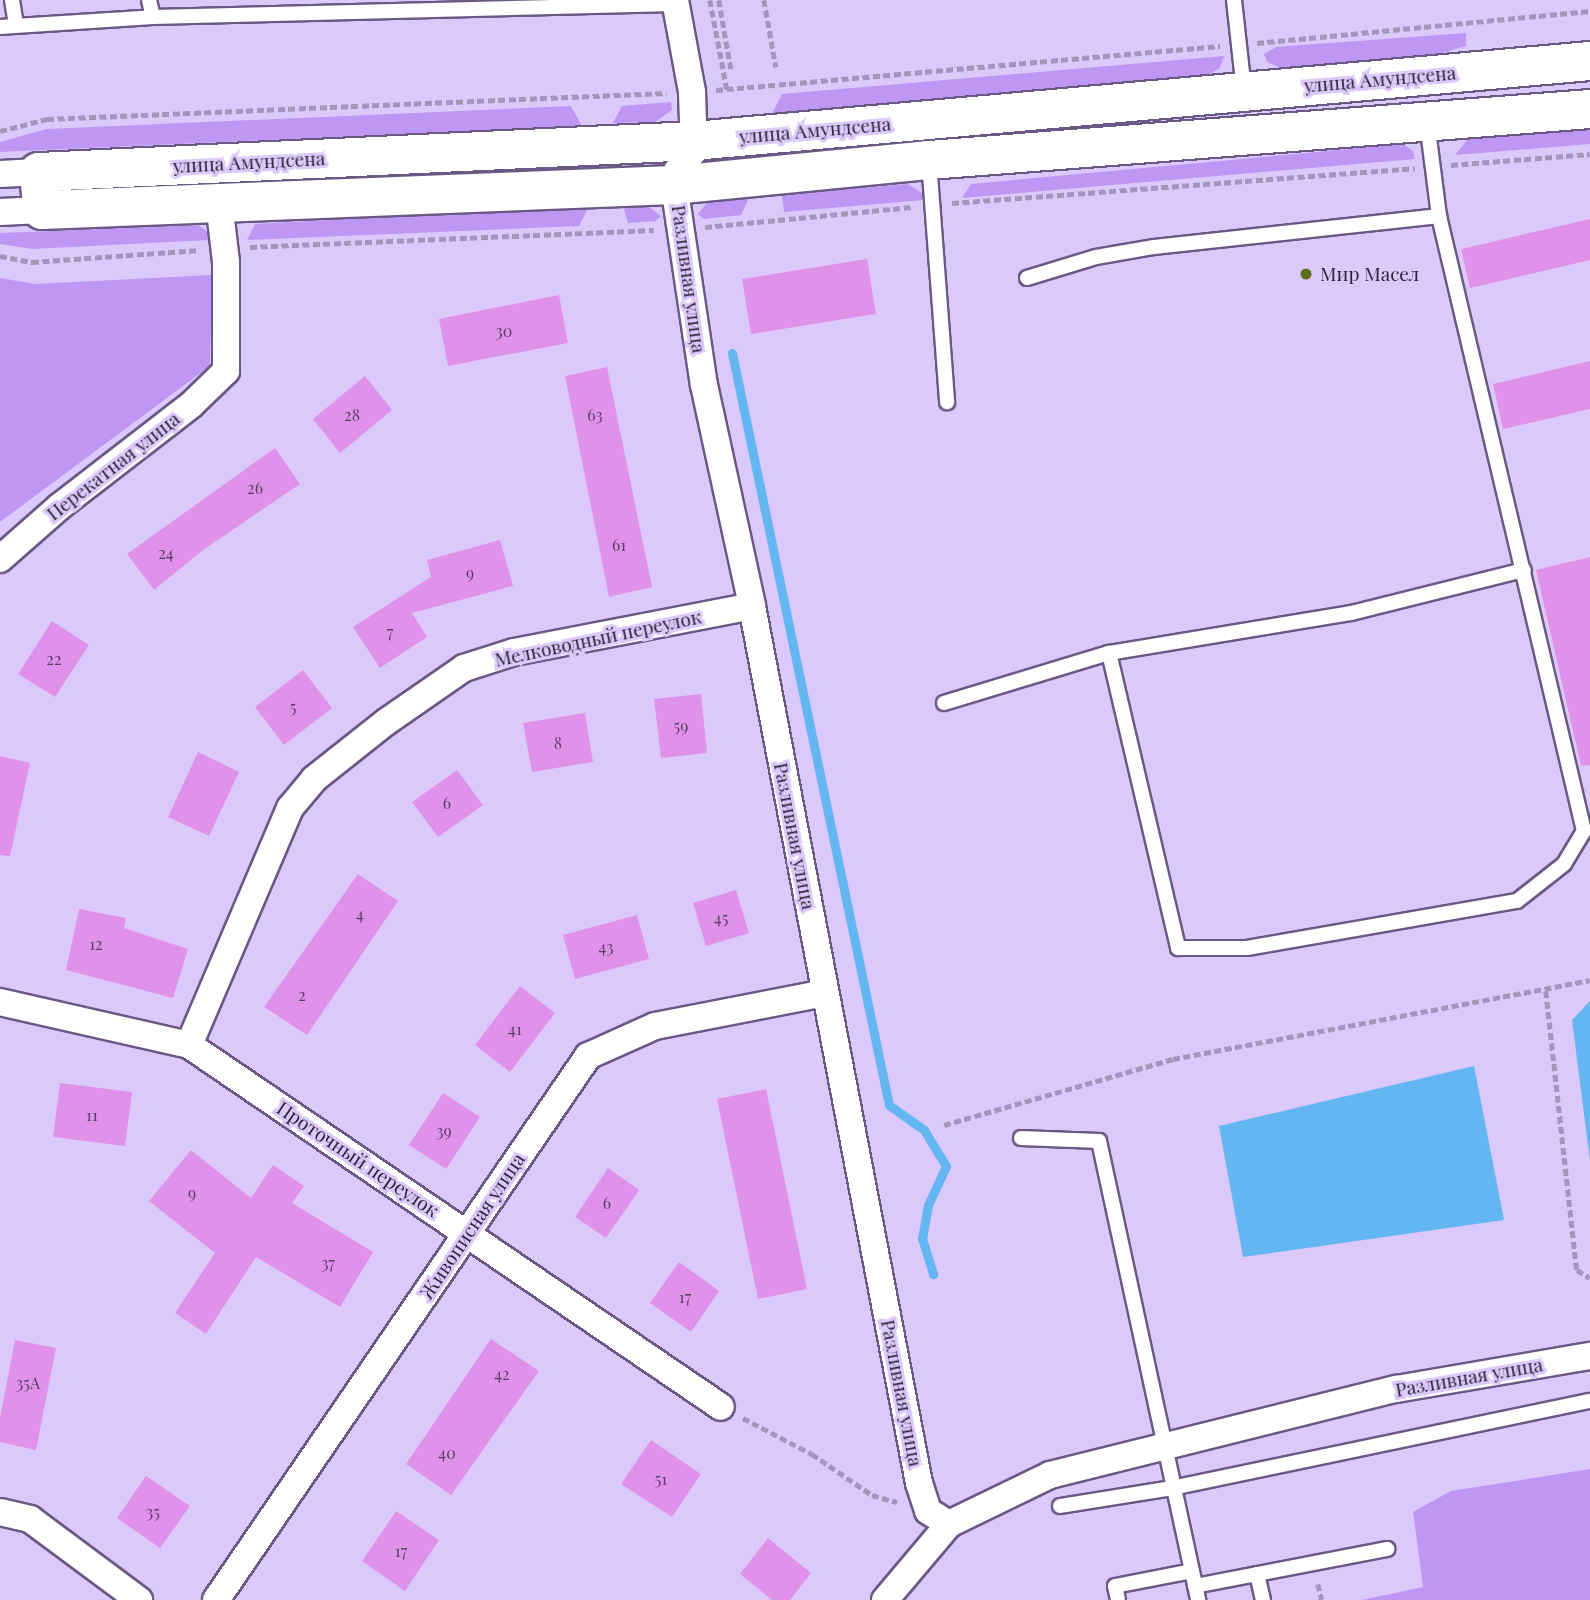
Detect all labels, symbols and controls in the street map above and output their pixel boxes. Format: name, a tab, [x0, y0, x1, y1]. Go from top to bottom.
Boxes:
street label: улица Амундсена	[1303, 61, 1457, 97]
street label: улица Амундсена	[738, 112, 892, 148]
street label: улица Амундсена	[172, 147, 326, 177]
street label: Разливная улица	[667, 204, 711, 354]
place label: Мир Масел	[1320, 263, 1419, 285]
marker: Мир Масел	[1298, 266, 1314, 282]
house number: 30	[496, 321, 512, 341]
house number: 28	[344, 405, 360, 425]
house number: 63	[587, 405, 603, 425]
street label: Перекатная улица	[42, 407, 184, 525]
house number: 26	[247, 478, 263, 498]
house number: 61	[612, 535, 626, 555]
house number: 24	[158, 543, 174, 563]
house number: 9	[466, 563, 474, 583]
street label: Мелководный переулок	[493, 605, 703, 671]
house number: 7	[387, 622, 393, 642]
house number: 22	[46, 649, 62, 669]
house number: 5	[290, 697, 296, 717]
house number: 59	[674, 716, 688, 736]
house number: 8	[554, 733, 562, 753]
street label: Разливная улица	[770, 761, 820, 911]
house number: 6	[443, 793, 451, 813]
house number: 4	[356, 904, 364, 924]
house number: 45	[714, 908, 728, 928]
house number: 12	[89, 934, 103, 954]
house number: 43	[599, 937, 613, 957]
house number: 2	[298, 985, 306, 1005]
house number: 41	[508, 1019, 522, 1039]
street label: Проточный переулок	[273, 1096, 443, 1222]
house number: 11	[86, 1105, 98, 1125]
house number: 39	[436, 1121, 452, 1141]
street label: Живописная улица	[415, 1149, 529, 1303]
house number: 9	[188, 1183, 196, 1203]
house number: 6	[603, 1193, 611, 1213]
house number: 37	[321, 1253, 335, 1273]
house number: 17	[679, 1287, 691, 1307]
street label: Разливная улица	[877, 1318, 927, 1468]
street label: Разливная улица	[1394, 1353, 1544, 1401]
house number: 42	[494, 1364, 510, 1384]
house number: 35А	[16, 1373, 40, 1393]
house number: 40	[438, 1443, 456, 1463]
house number: 51	[655, 1469, 667, 1489]
house number: 35	[146, 1502, 160, 1522]
house number: 17	[395, 1541, 407, 1561]

